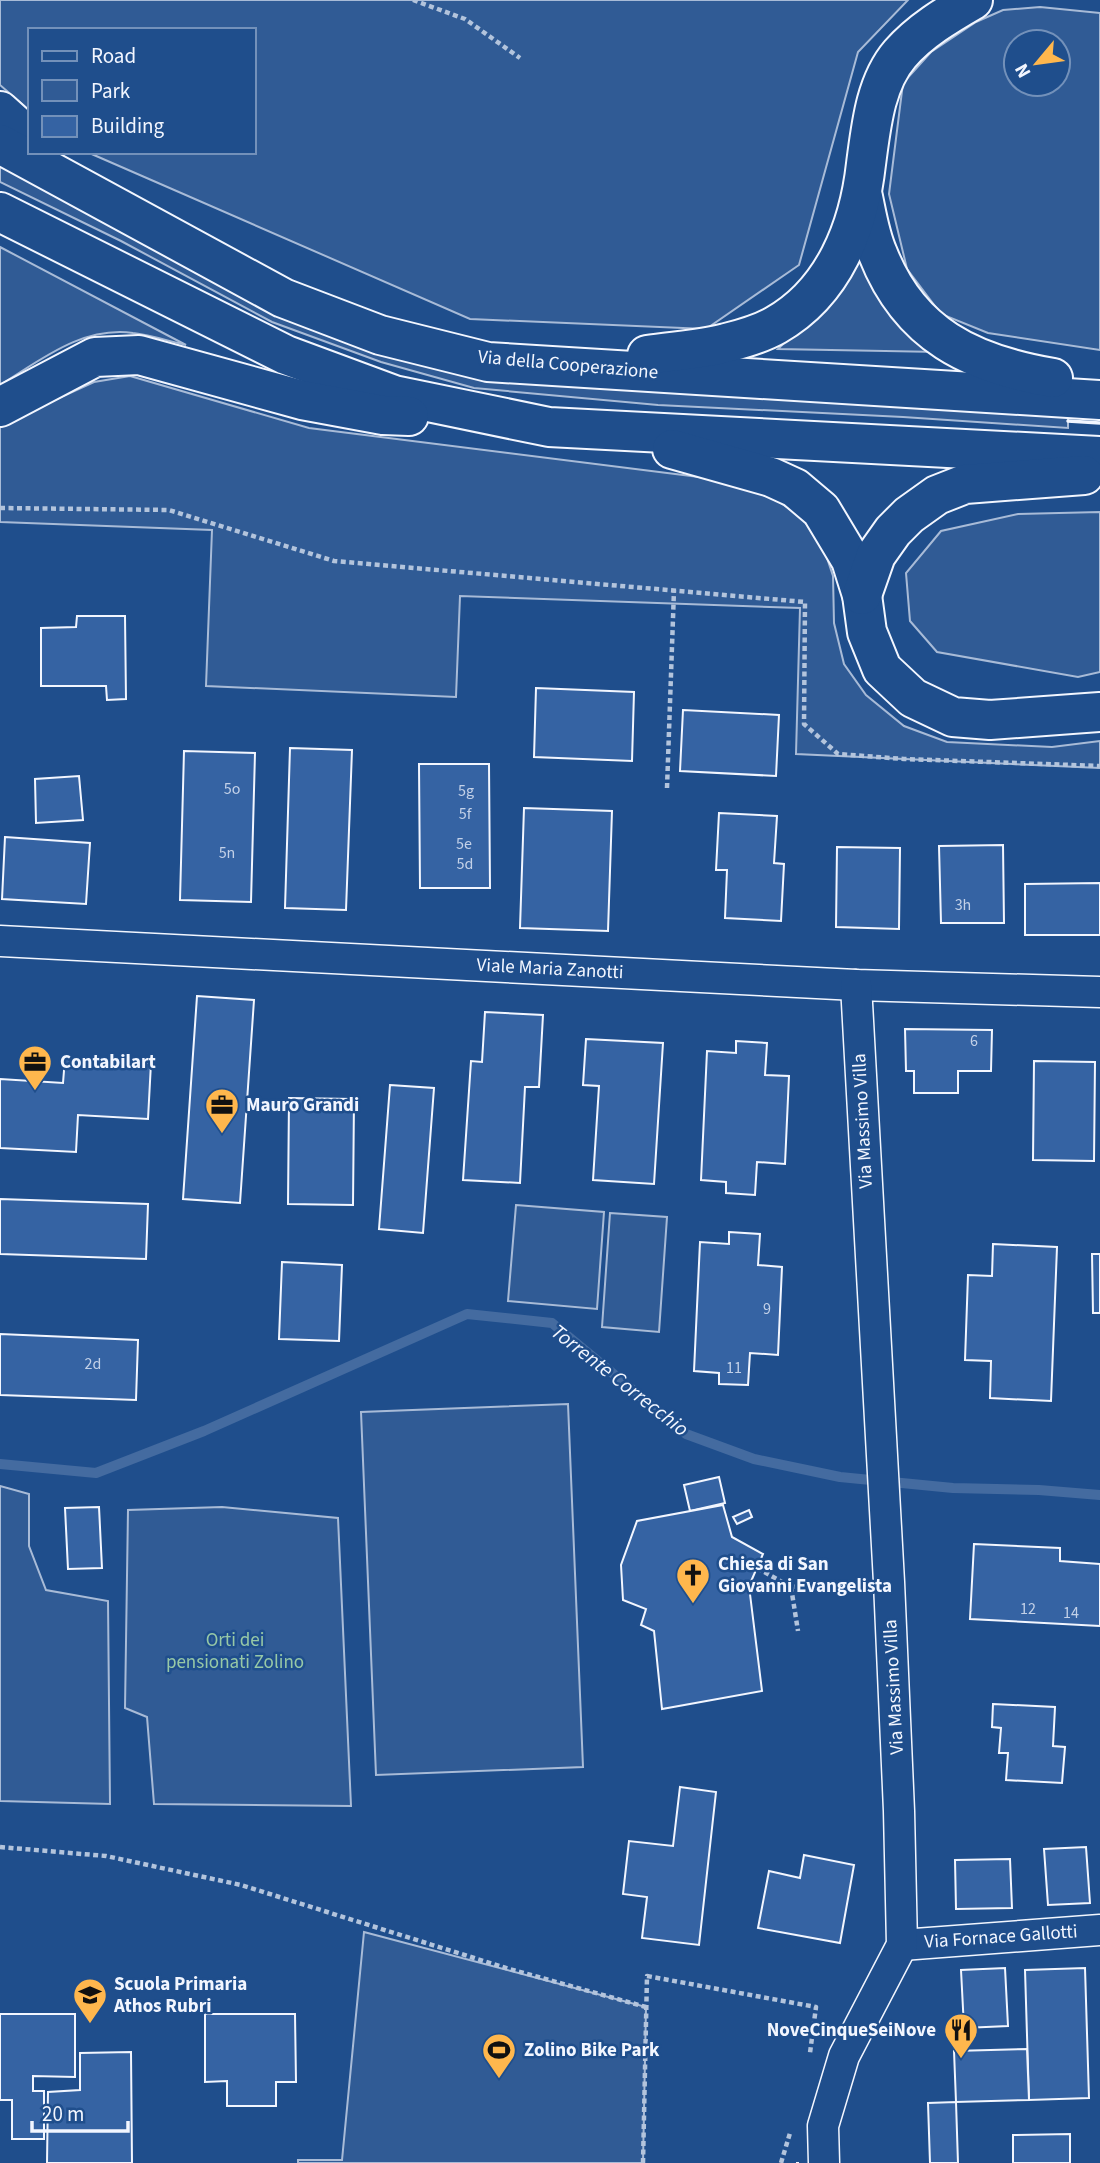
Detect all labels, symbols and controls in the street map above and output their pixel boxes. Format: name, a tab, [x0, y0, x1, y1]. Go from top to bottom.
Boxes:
legend	[28, 28, 256, 154]
north arrow	[1002, 28, 1072, 98]
text: Road	[91, 41, 136, 71]
text: N	[1009, 58, 1038, 83]
text: Park	[91, 76, 131, 106]
text: Building	[91, 111, 165, 141]
street label: Via della Cooperazione	[477, 344, 659, 386]
house number: 5o	[224, 778, 240, 800]
house number: 5g	[458, 780, 474, 802]
house number: 5f	[459, 803, 473, 825]
house number: 5e	[456, 833, 472, 855]
house number: 5n	[219, 842, 235, 864]
house number: 5d	[457, 853, 473, 875]
house number: 3h	[955, 894, 971, 916]
street label: Viale Maria Zanotti	[476, 952, 624, 986]
house number: 6	[970, 1030, 978, 1052]
office icon: Contabilart	[16, 1043, 54, 1092]
place label: Contabilart	[60, 1049, 156, 1076]
street label: Via Massimo Villa	[846, 1053, 880, 1189]
office icon: Mauro Grandi	[203, 1086, 241, 1135]
place label: Mauro Grandi	[246, 1092, 359, 1119]
house number: 9	[763, 1298, 771, 1320]
water label: Torrente Correcchio	[545, 1317, 695, 1443]
house number: 2d	[85, 1353, 101, 1375]
house number: 11	[726, 1357, 742, 1379]
place label: Chiesa di San Giovanni Evangelista	[718, 1551, 892, 1600]
church icon: Chiesa di San Giovanni Evangelista	[674, 1556, 712, 1605]
house number: 12	[1020, 1598, 1036, 1620]
house number: 14	[1063, 1602, 1079, 1624]
street label: Via Massimo Villa	[877, 1619, 911, 1755]
park label: Orti dei pensionati Zolino	[166, 1627, 304, 1676]
street label: Via Fornace Gallotti	[924, 1918, 1078, 1956]
place label: Scuola Primaria Athos Rubri	[113, 1971, 247, 2020]
school or university icon: Scuola Primaria Athos Rubri	[71, 1976, 109, 2025]
restaurant icon: NoveCinqueSeiNove	[942, 2011, 980, 2060]
place label: NoveCinqueSeiNove	[767, 2017, 936, 2044]
sports icon: Zolino Bike Park	[480, 2031, 518, 2080]
place label: Zolino Bike Park	[524, 2037, 660, 2064]
scale bar	[32, 2090, 128, 2134]
text: 20 m	[42, 2099, 84, 2129]

